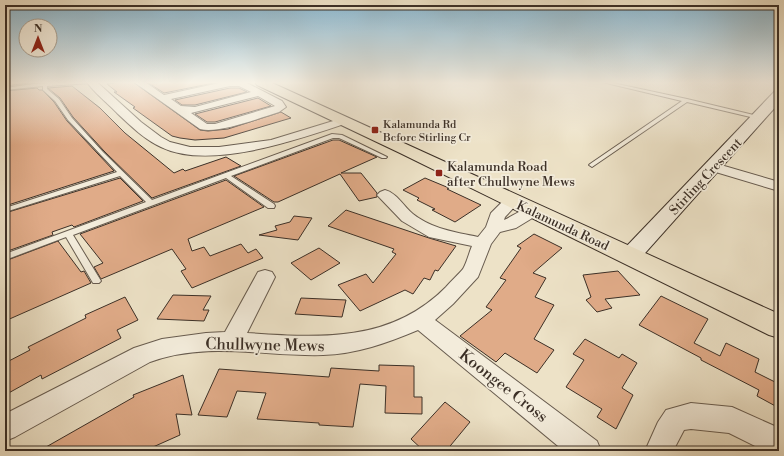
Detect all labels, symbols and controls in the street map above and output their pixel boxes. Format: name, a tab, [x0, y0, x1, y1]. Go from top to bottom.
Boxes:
north arrow	[18, 18, 58, 58]
text: N	[34, 22, 43, 36]
place label: Kalamunda Rd Before Stirling Cr	[382, 118, 471, 145]
marker: Kalamunda Rd Before Stirling Cr	[370, 125, 380, 135]
street label: Stirling Crescent	[666, 135, 746, 218]
place label: Kalamunda Road after Chullwyne Mews	[447, 159, 575, 190]
marker: Kalamunda Road after Chullwyne Mews	[434, 168, 444, 178]
street label: Kalamunda Road	[514, 197, 612, 255]
street label: Chullwyne Mews	[205, 334, 325, 356]
street label: Koongee Cross	[455, 345, 552, 427]

